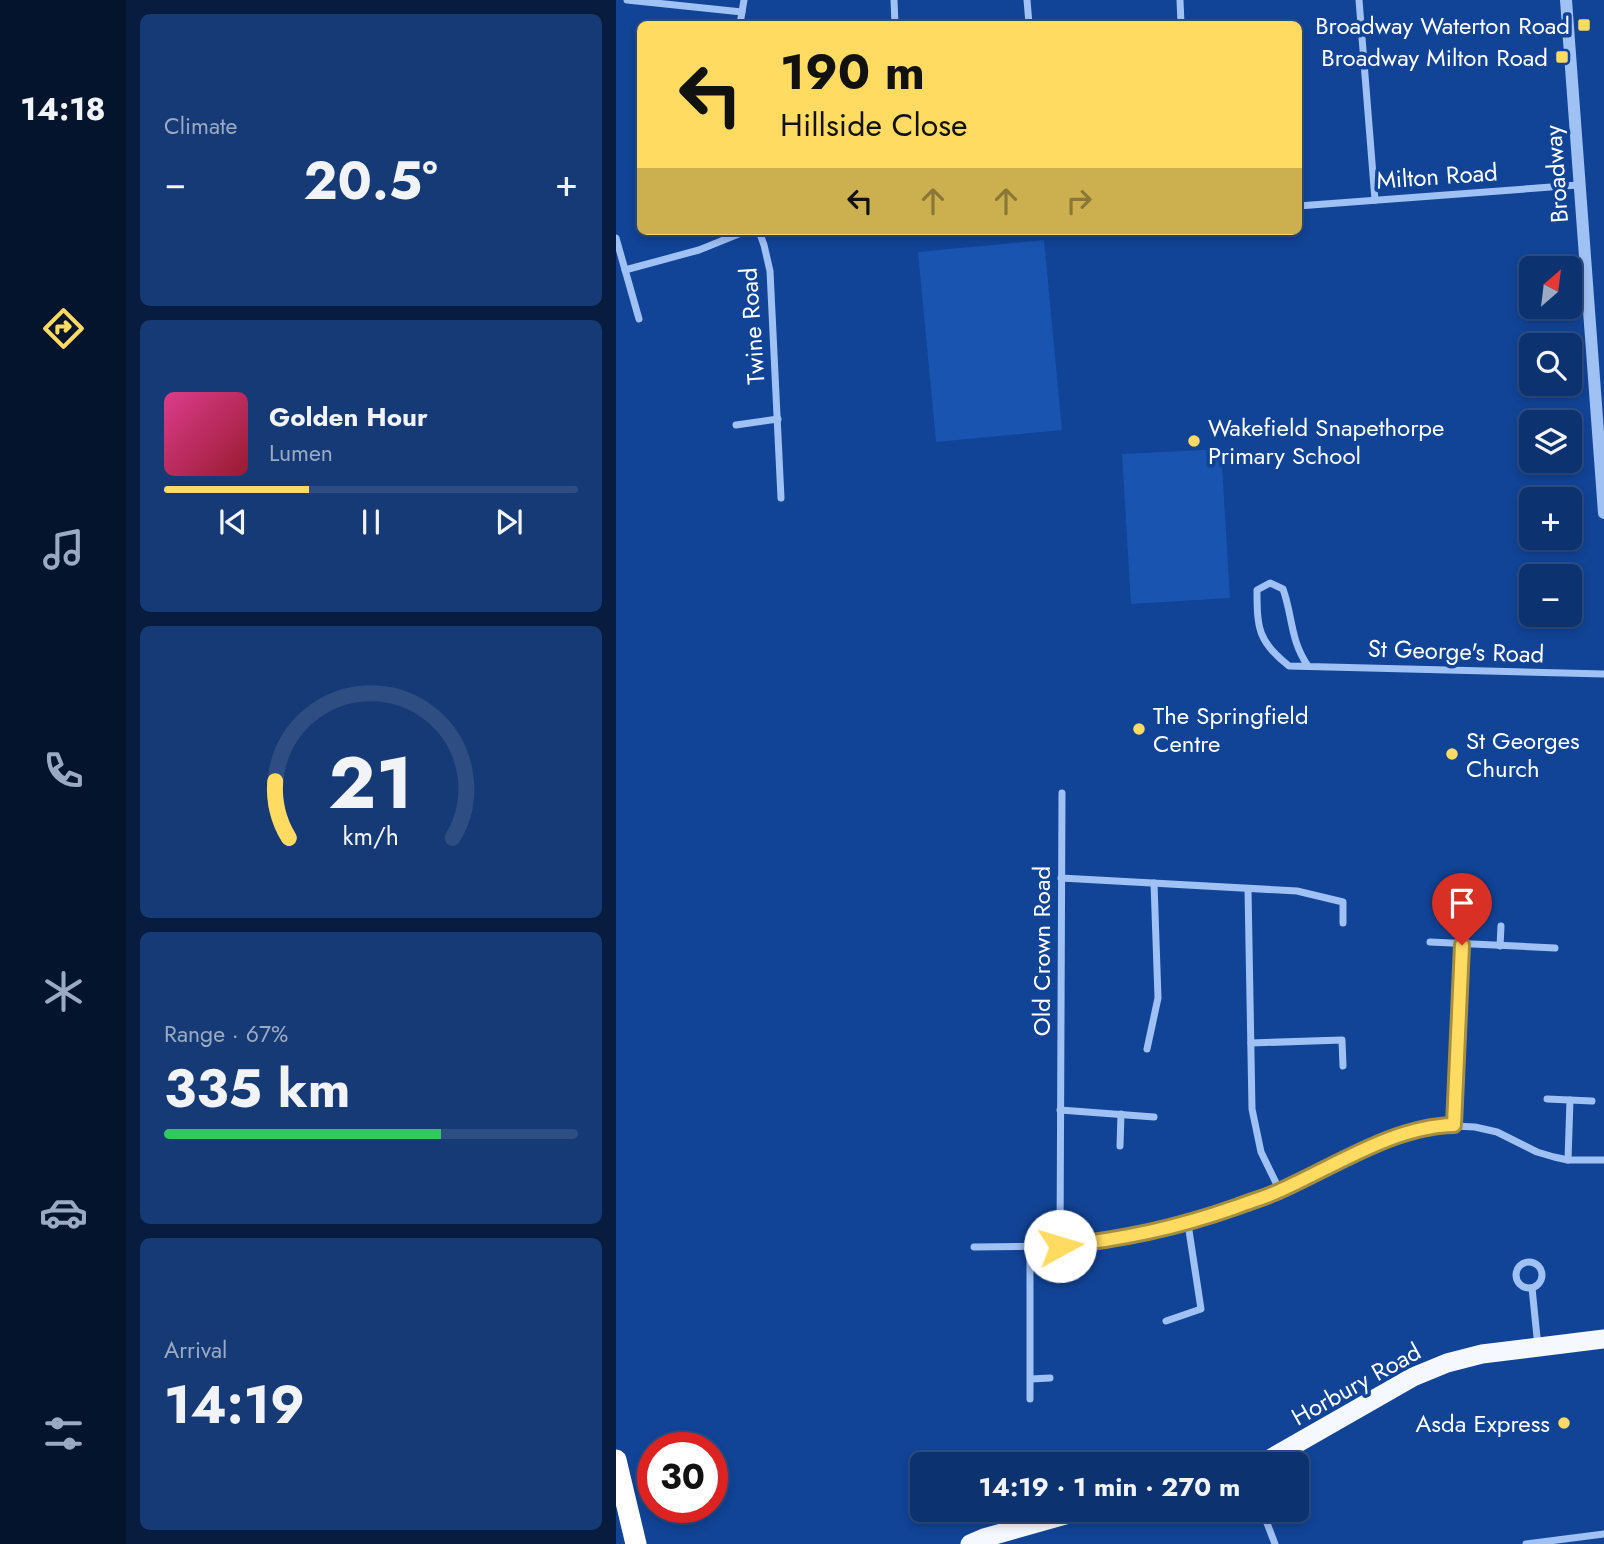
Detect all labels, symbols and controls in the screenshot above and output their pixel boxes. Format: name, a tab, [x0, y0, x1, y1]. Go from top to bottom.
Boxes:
place label: Broadway Waterton Road	[1315, 8, 1570, 43]
marker: Broadway Waterton Road	[1576, 17, 1592, 33]
text: 190 m	[780, 37, 925, 107]
place label: Broadway Milton Road	[1321, 40, 1548, 75]
icon: left	[665, 49, 756, 140]
marker: Broadway Milton Road	[1554, 49, 1570, 65]
text: 14:18	[20, 86, 106, 132]
text: Hillside Close	[780, 102, 968, 148]
text: Climate	[164, 109, 237, 143]
street label: Broadway	[1535, 124, 1577, 224]
text: 20.5°	[303, 143, 438, 219]
street label: Milton Road	[1375, 154, 1499, 198]
text: −	[164, 155, 186, 210]
text: +	[555, 155, 578, 210]
icon: left	[841, 182, 879, 220]
icon: ahead	[914, 182, 952, 220]
icon: ahead	[987, 182, 1025, 220]
icon: right	[1060, 182, 1098, 220]
north arrow	[1519, 256, 1582, 318]
map controls	[1519, 256, 1582, 627]
street label: Twine Road	[730, 266, 774, 386]
icon: directions	[39, 304, 88, 353]
button: search	[1519, 333, 1582, 396]
text: Golden Hour	[269, 398, 428, 436]
place label: Wakefield Snapethorpe Primary School	[1208, 410, 1444, 473]
button: layers	[1519, 410, 1582, 473]
marker: Wakefield Snapethorpe Primary School	[1186, 433, 1202, 449]
text: Lumen	[269, 436, 333, 470]
button: +	[1519, 487, 1582, 550]
icon: previous	[214, 503, 252, 541]
icon: pause	[352, 503, 390, 541]
icon: next	[490, 503, 528, 541]
icon: music	[39, 525, 88, 574]
button: −	[1519, 564, 1582, 627]
street label: St George's Road	[1367, 630, 1545, 672]
place label: The Springfield Centre	[1153, 698, 1309, 761]
marker: The Springfield Centre	[1131, 721, 1147, 737]
place label: St Georges Church	[1466, 723, 1580, 786]
text: 21	[329, 730, 413, 835]
icon: phone	[39, 746, 88, 795]
marker: St Georges Church	[1444, 746, 1460, 762]
text: km/h	[343, 818, 399, 854]
street label: Old Crown Road	[1024, 866, 1059, 1036]
pin	[1432, 873, 1492, 945]
icon: arrive	[1443, 884, 1481, 922]
icon: climate	[39, 967, 88, 1016]
text: Range · 67%	[164, 1017, 288, 1051]
text: 335 km	[164, 1051, 350, 1127]
icon: car	[39, 1188, 88, 1237]
position arrow	[1023, 1209, 1097, 1283]
text: Arrival	[164, 1333, 227, 1367]
street label: Horbury Road	[1285, 1334, 1427, 1434]
text: 14:19	[164, 1367, 305, 1443]
place label: Asda Express	[1416, 1406, 1550, 1441]
icon: filters	[39, 1409, 88, 1458]
marker: Asda Express	[1556, 1415, 1572, 1431]
speed limit sign: 30	[637, 1432, 728, 1523]
text: 14:19 · 1 min · 270 m	[979, 1468, 1240, 1506]

